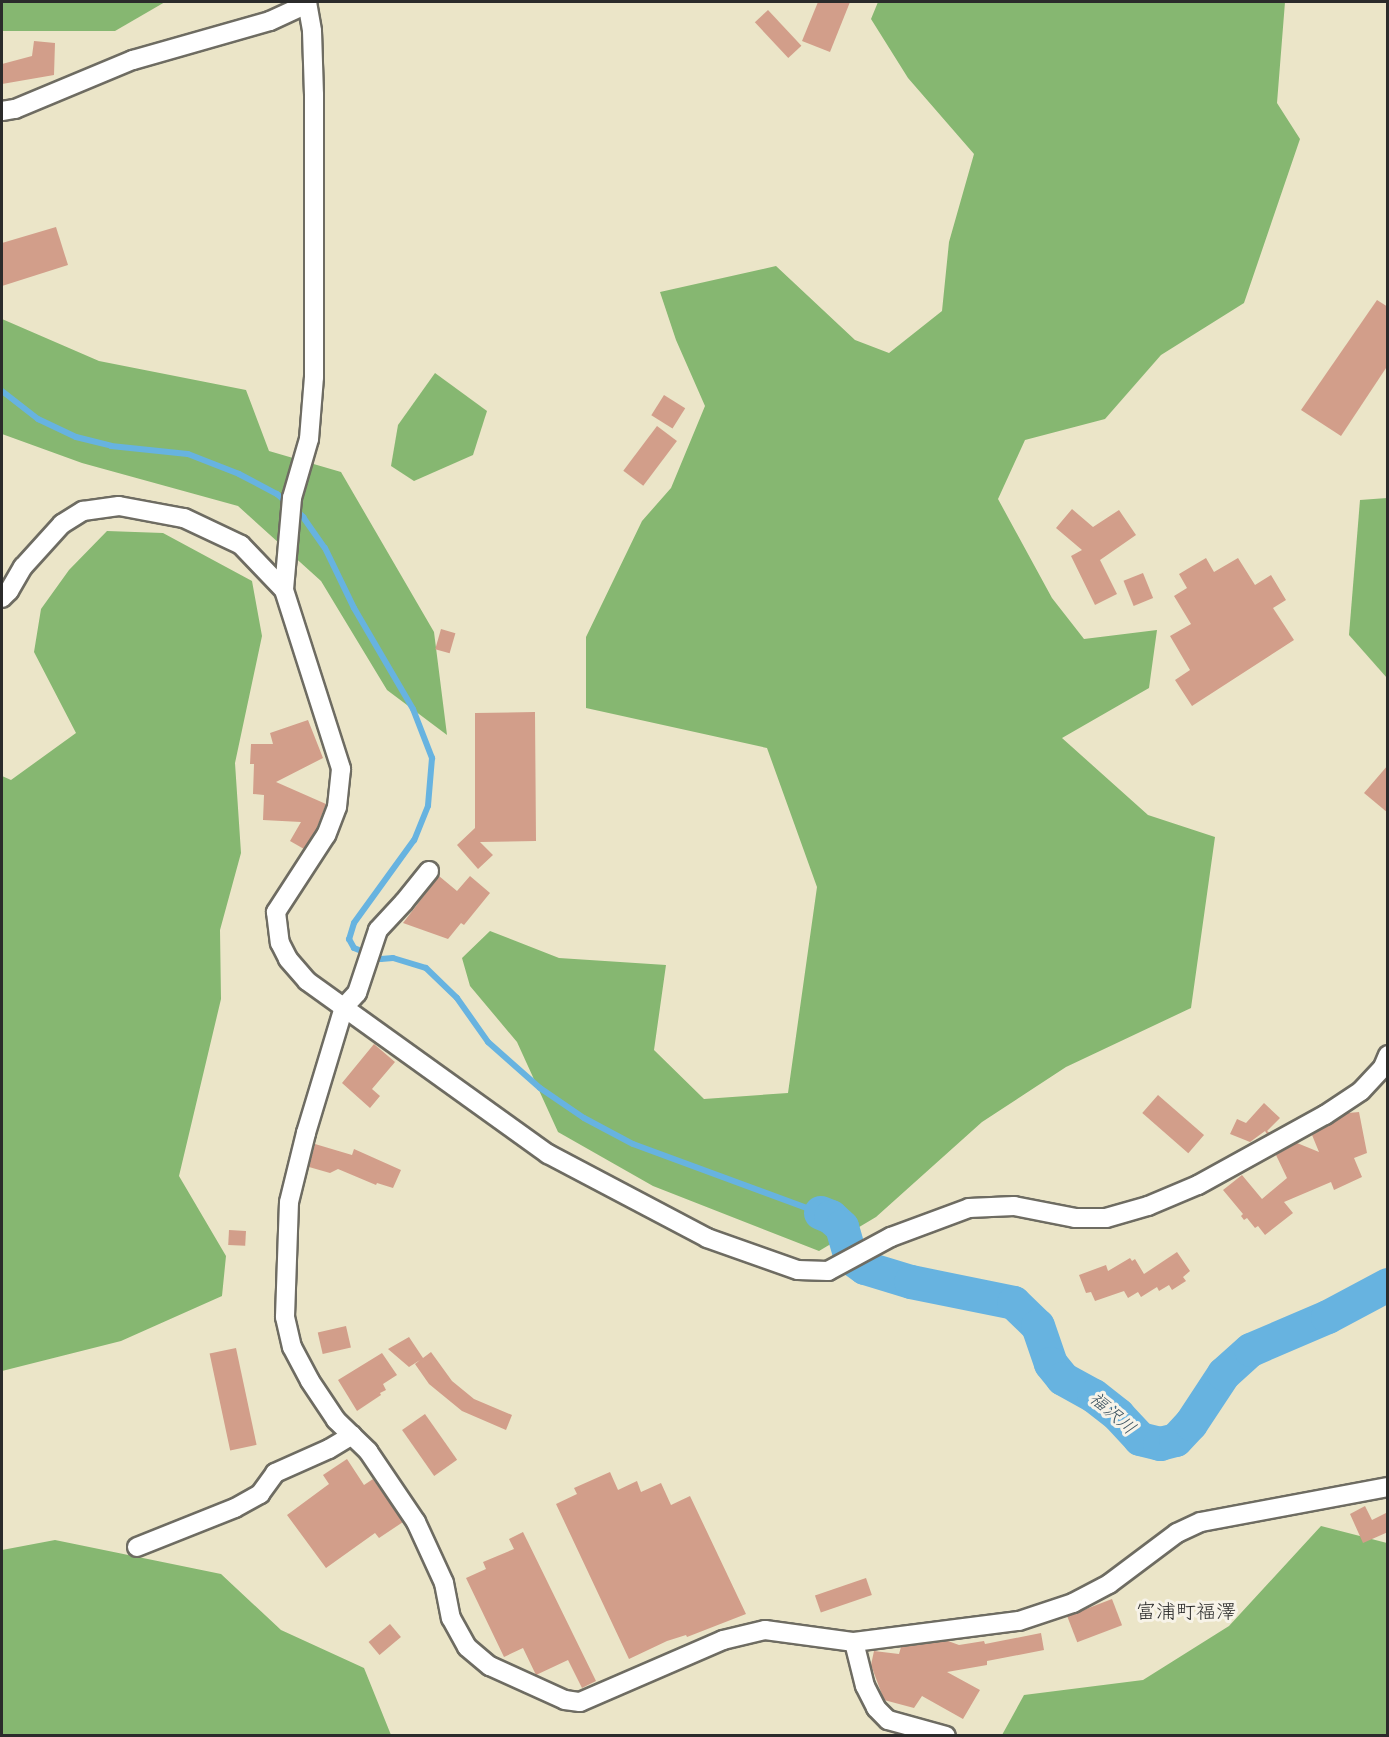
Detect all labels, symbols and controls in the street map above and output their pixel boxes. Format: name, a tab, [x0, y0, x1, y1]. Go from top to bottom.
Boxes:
water label: 福沢川	[1085, 1388, 1139, 1440]
district label: 富浦町福澤	[1136, 1600, 1236, 1624]

